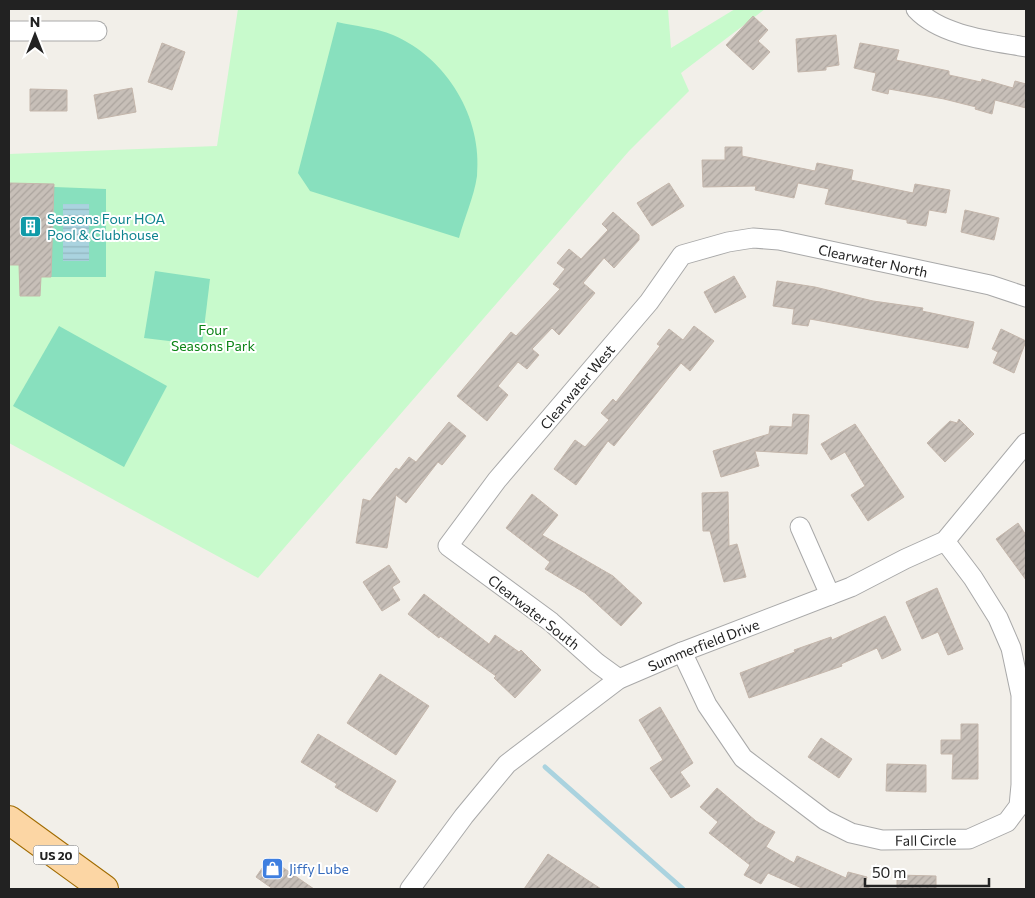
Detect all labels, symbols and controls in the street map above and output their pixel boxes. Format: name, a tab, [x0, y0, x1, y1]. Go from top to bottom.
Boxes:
north arrow	[10, 10, 60, 60]
text: N	[30, 13, 40, 30]
place label: Seasons Four HOA Pool & Clubhouse	[47, 210, 165, 243]
building icon: Seasons Four HOA Pool & Clubhouse	[19, 214, 43, 238]
street label: Clearwater North	[817, 240, 929, 280]
park label: Four Seasons Park	[171, 321, 255, 354]
street label: Clearwater West	[536, 340, 618, 432]
street label: Clearwater South	[485, 571, 583, 653]
street label: Summerfield Drive	[645, 615, 761, 674]
street label: Fall Circle	[895, 831, 956, 848]
road number: US 20	[34, 846, 78, 864]
shop icon: Jiffy Lube	[261, 856, 285, 880]
scale bar	[865, 856, 989, 888]
place label: Jiffy Lube	[289, 860, 349, 877]
text: 50 m	[872, 863, 906, 881]

